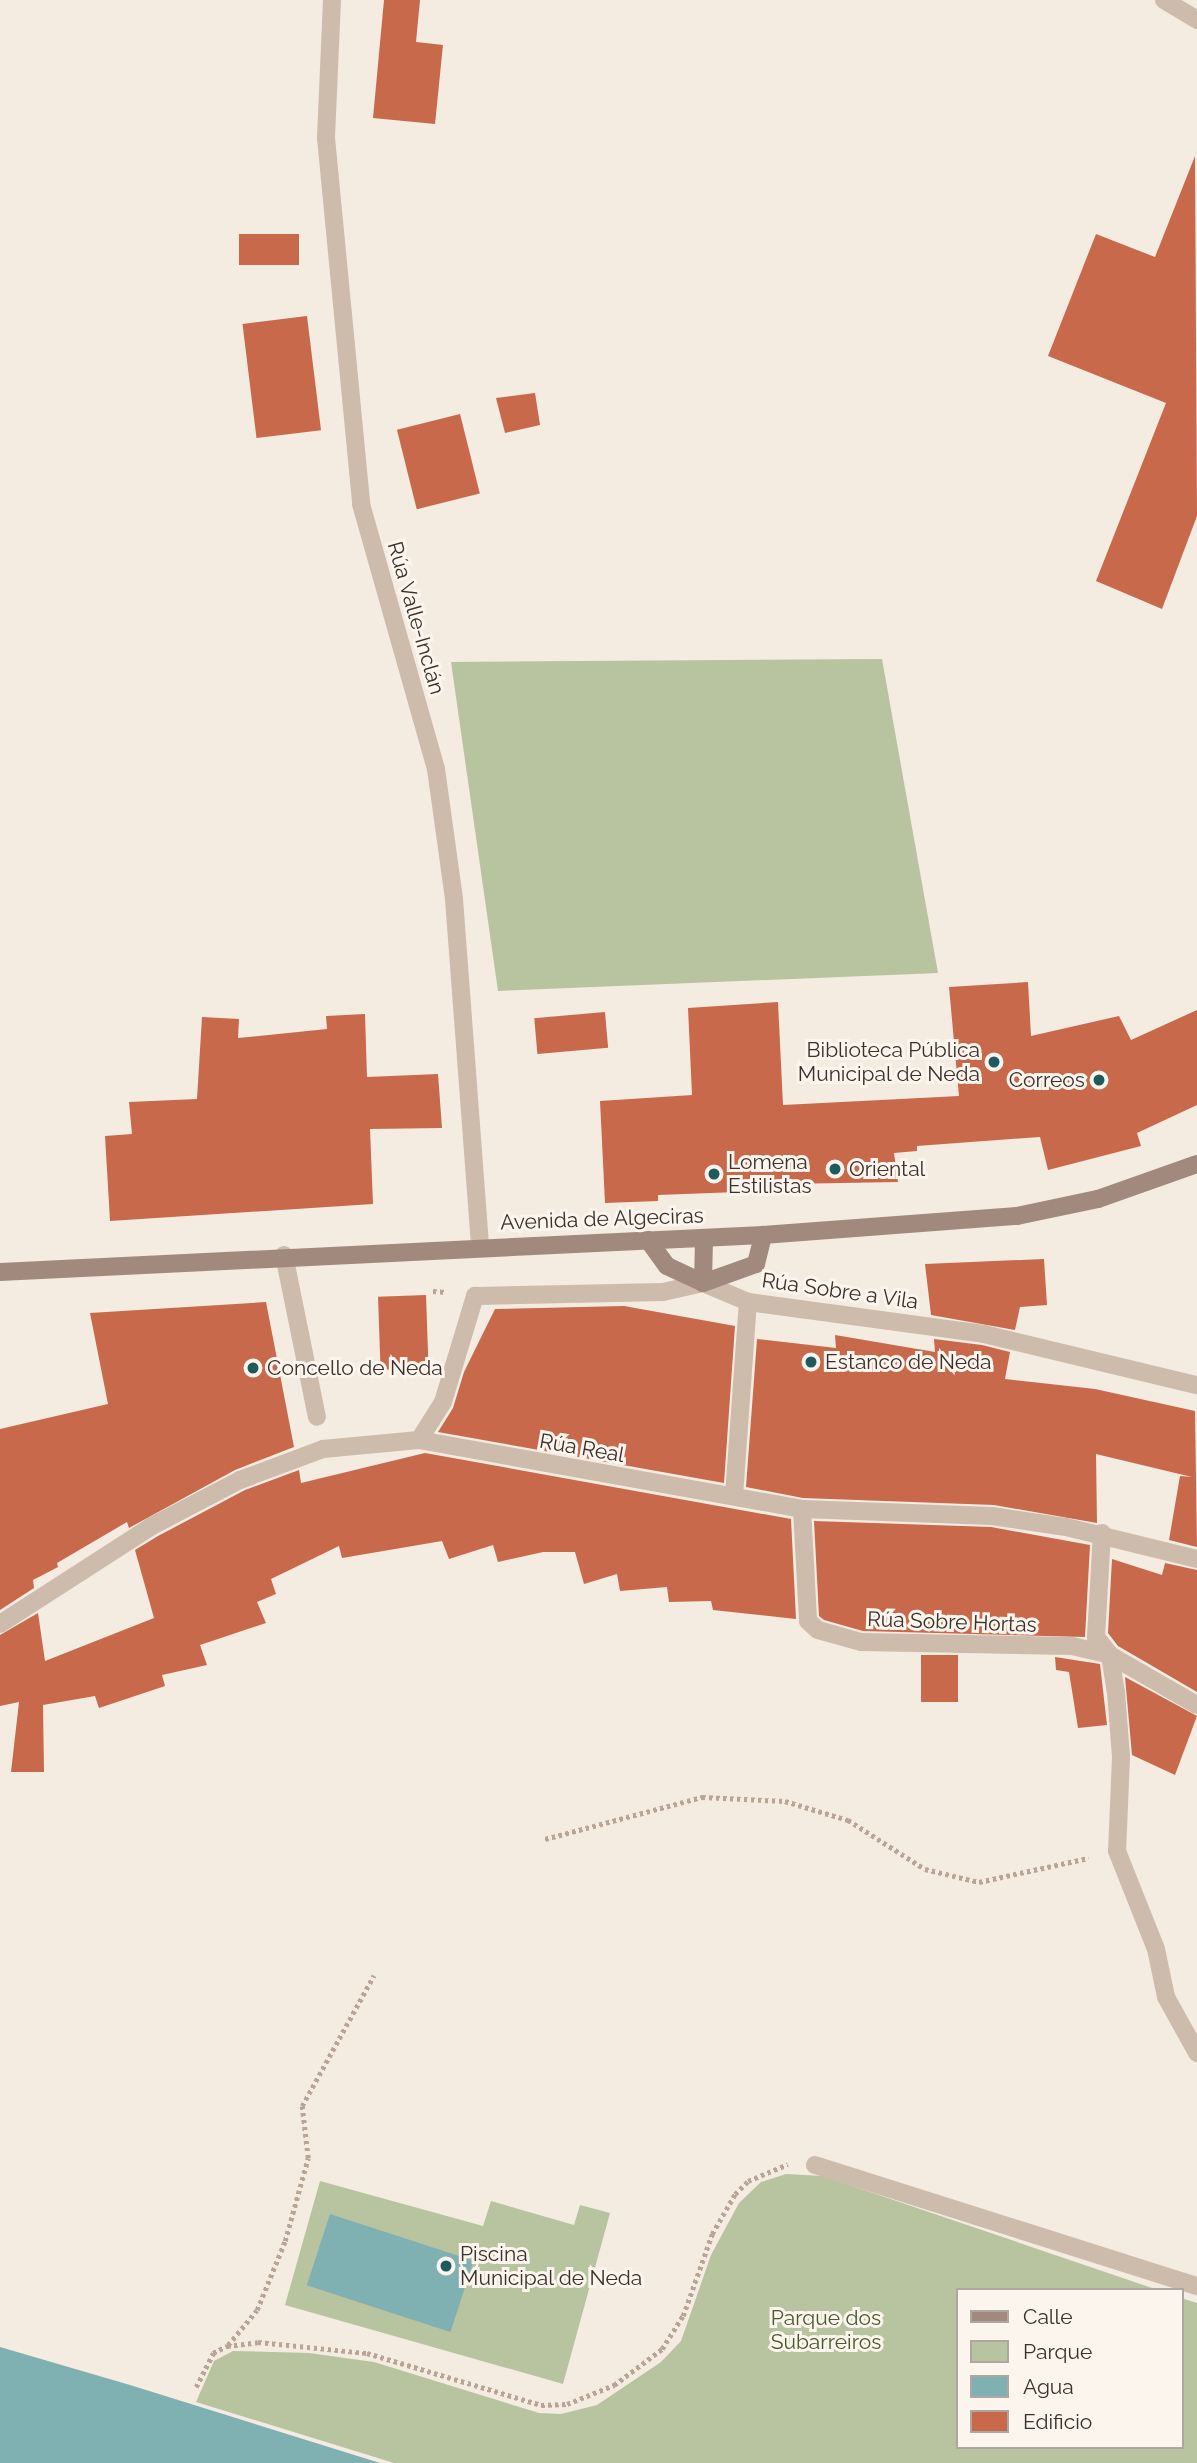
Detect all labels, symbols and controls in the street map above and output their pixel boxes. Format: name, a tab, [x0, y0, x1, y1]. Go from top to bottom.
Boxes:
street label: Rúa Valle-Inclán	[382, 538, 450, 698]
place label: Biblioteca Pública Municipal de Neda	[797, 1037, 980, 1087]
marker: Biblioteca Pública Municipal de Neda	[986, 1054, 1002, 1070]
place label: Correos	[1009, 1067, 1085, 1093]
marker: Correos	[1091, 1072, 1107, 1088]
place label: Lomena Estilistas	[728, 1149, 812, 1199]
place label: Oriental	[849, 1156, 925, 1182]
marker: Oriental	[827, 1161, 843, 1177]
marker: Lomena Estilistas	[706, 1166, 722, 1182]
street label: Avenida de Algeciras	[499, 1203, 705, 1235]
street label: Rúa Sobre a Vila	[760, 1267, 920, 1315]
place label: Estanco de Neda	[825, 1349, 992, 1375]
marker: Estanco de Neda	[803, 1354, 819, 1370]
place label: Concello de Neda	[267, 1355, 443, 1381]
marker: Concello de Neda	[245, 1360, 261, 1376]
street label: Rúa Real	[538, 1428, 626, 1468]
street label: Rúa Sobre Hortas	[867, 1606, 1037, 1638]
place label: Piscina Municipal de Neda	[460, 2241, 643, 2291]
marker: Piscina Municipal de Neda	[438, 2258, 454, 2274]
legend	[956, 2288, 1183, 2449]
text: Calle	[1023, 2304, 1073, 2329]
park label: Parque dos Subarreiros	[771, 2305, 881, 2355]
text: Parque	[1023, 2339, 1092, 2364]
text: Agua	[1023, 2374, 1074, 2399]
text: Edificio	[1023, 2409, 1092, 2434]

